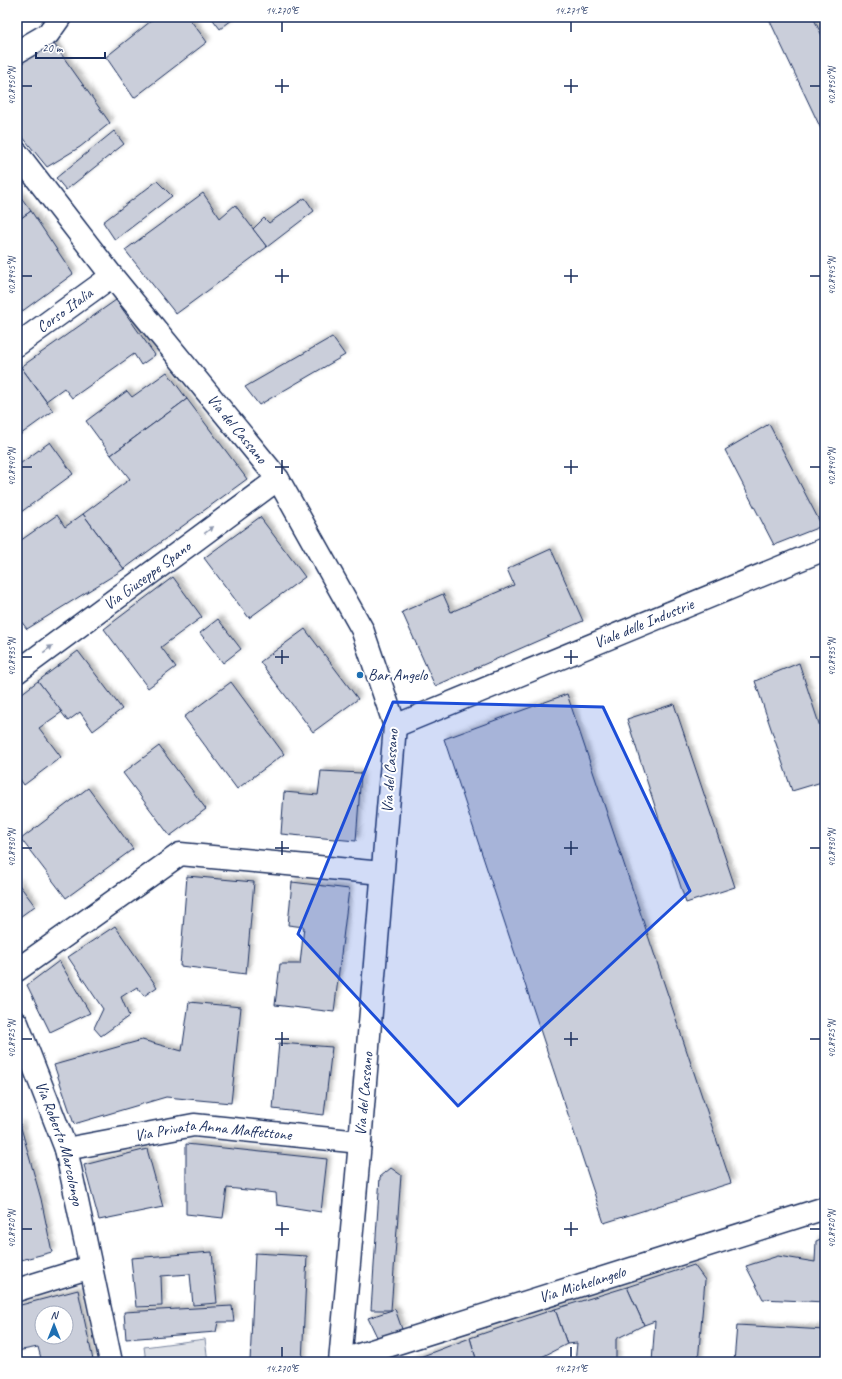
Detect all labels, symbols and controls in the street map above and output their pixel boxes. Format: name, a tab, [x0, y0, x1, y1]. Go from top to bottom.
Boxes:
text: 14.270°E	[266, 4, 300, 17]
text: 14.271°E	[555, 4, 589, 17]
scale bar	[36, 34, 105, 60]
text: 20 m	[42, 40, 64, 56]
text: 40.8950°N	[5, 65, 18, 105]
text: 40.8950°N	[825, 65, 838, 105]
text: 40.8945°N	[5, 255, 18, 295]
text: 40.8945°N	[825, 255, 838, 295]
street label: Corso Italia	[33, 282, 98, 337]
street label: Via del Cassano	[203, 390, 272, 469]
text: 40.8940°N	[5, 446, 18, 486]
text: 40.8940°N	[825, 446, 838, 486]
one-way arrow	[204, 526, 214, 534]
street label: Via Giuseppe Spano	[100, 535, 197, 615]
street label: Viale delle Industrie	[591, 594, 698, 653]
text: 40.8935°N	[5, 636, 18, 676]
text: 40.8935°N	[825, 636, 838, 676]
one-way arrow	[43, 645, 54, 653]
place label: Bar Angelo	[368, 665, 429, 685]
marker: Bar Angelo	[355, 670, 365, 680]
street label: Via del Cassano	[377, 727, 403, 814]
text: 40.8930°N	[5, 827, 18, 867]
text: 40.8930°N	[825, 827, 838, 867]
text: 40.8925°N	[5, 1018, 18, 1058]
text: 40.8925°N	[825, 1018, 838, 1058]
street label: Via del Cassano	[350, 1050, 378, 1137]
street label: Via Roberto Marcolongo	[31, 1078, 88, 1209]
street label: Via Privata Anna Maffettone	[133, 1115, 294, 1146]
text: 40.8920°N	[5, 1208, 18, 1248]
text: 40.8920°N	[825, 1208, 838, 1248]
street label: Via Michelangelo	[537, 1261, 629, 1308]
north arrow	[34, 1305, 74, 1345]
text: N	[51, 1308, 60, 1322]
text: 14.270°E	[266, 1362, 300, 1375]
text: 14.271°E	[555, 1362, 589, 1375]

